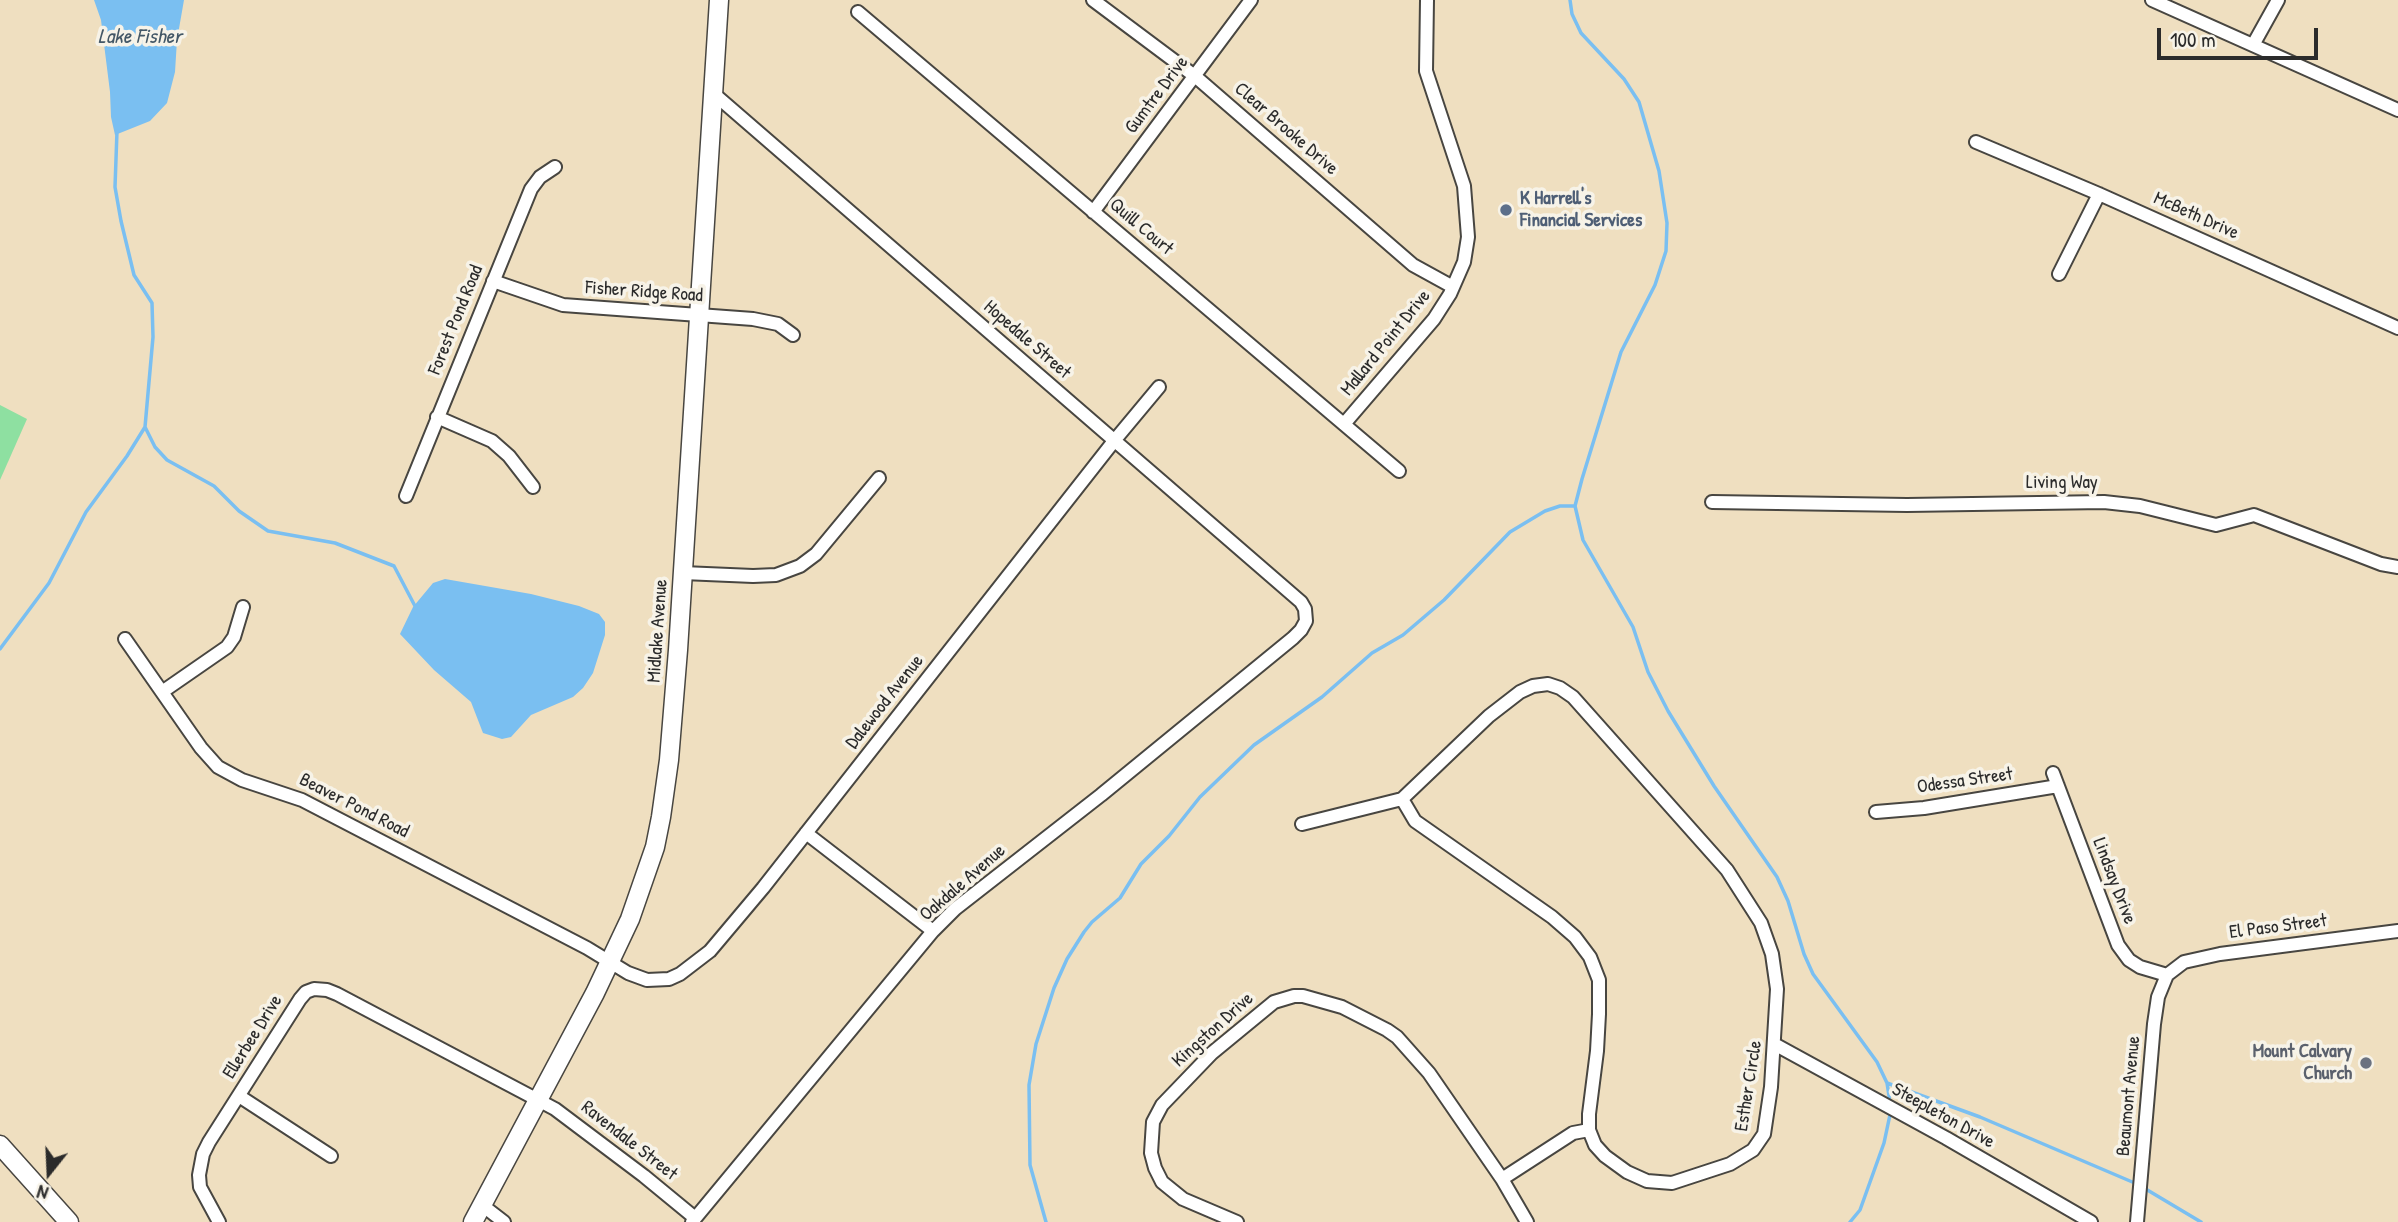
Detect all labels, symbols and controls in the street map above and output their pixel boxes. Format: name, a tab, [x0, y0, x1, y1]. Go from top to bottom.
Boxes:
scale bar	[2160, 14, 2321, 58]
water label: Lake Fisher	[98, 24, 182, 50]
text: 100 m	[2170, 25, 2216, 54]
street label: Gumtre Drive	[1120, 52, 1194, 138]
street label: Clear Brooke Drive	[1229, 78, 1343, 180]
street label: McBeth Drive	[2150, 187, 2242, 245]
place label: K Harrell's Financial Services	[1520, 188, 1642, 232]
street label: Quill Court	[1104, 194, 1178, 260]
marker: K Harrell's Financial Services	[1498, 202, 1514, 218]
street label: Forest Pond Road	[424, 262, 488, 378]
street label: Fisher Ridge Road	[584, 277, 704, 307]
street label: Mallard Point Drive	[1336, 285, 1436, 401]
street label: Hopedale Street	[979, 296, 1075, 384]
street label: Living Way	[2026, 472, 2098, 494]
street label: Midlake Avenue	[643, 579, 673, 683]
street label: Dalewood Avenue	[841, 650, 929, 754]
street label: Odessa Street	[1916, 763, 2014, 799]
street label: Beaver Pond Road	[295, 769, 413, 843]
street label: Lindsay Drive	[2087, 835, 2141, 927]
street label: Oakdale Avenue	[916, 840, 1010, 926]
street label: El Paso Street	[2228, 910, 2328, 944]
street label: Kingston Drive	[1168, 988, 1258, 1072]
street label: Ellerbee Drive	[218, 991, 288, 1083]
street label: Beaumont Avenue	[2112, 1035, 2146, 1157]
street label: Esther Circle	[1731, 1039, 1767, 1133]
place label: Mount Calvary Church	[2253, 1041, 2352, 1085]
marker: Mount Calvary Church	[2358, 1055, 2374, 1071]
street label: Steepleton Drive	[1888, 1078, 1998, 1154]
street label: Ravendale Street	[576, 1096, 682, 1186]
north arrow	[14, 1138, 84, 1208]
text: N	[34, 1179, 51, 1207]

